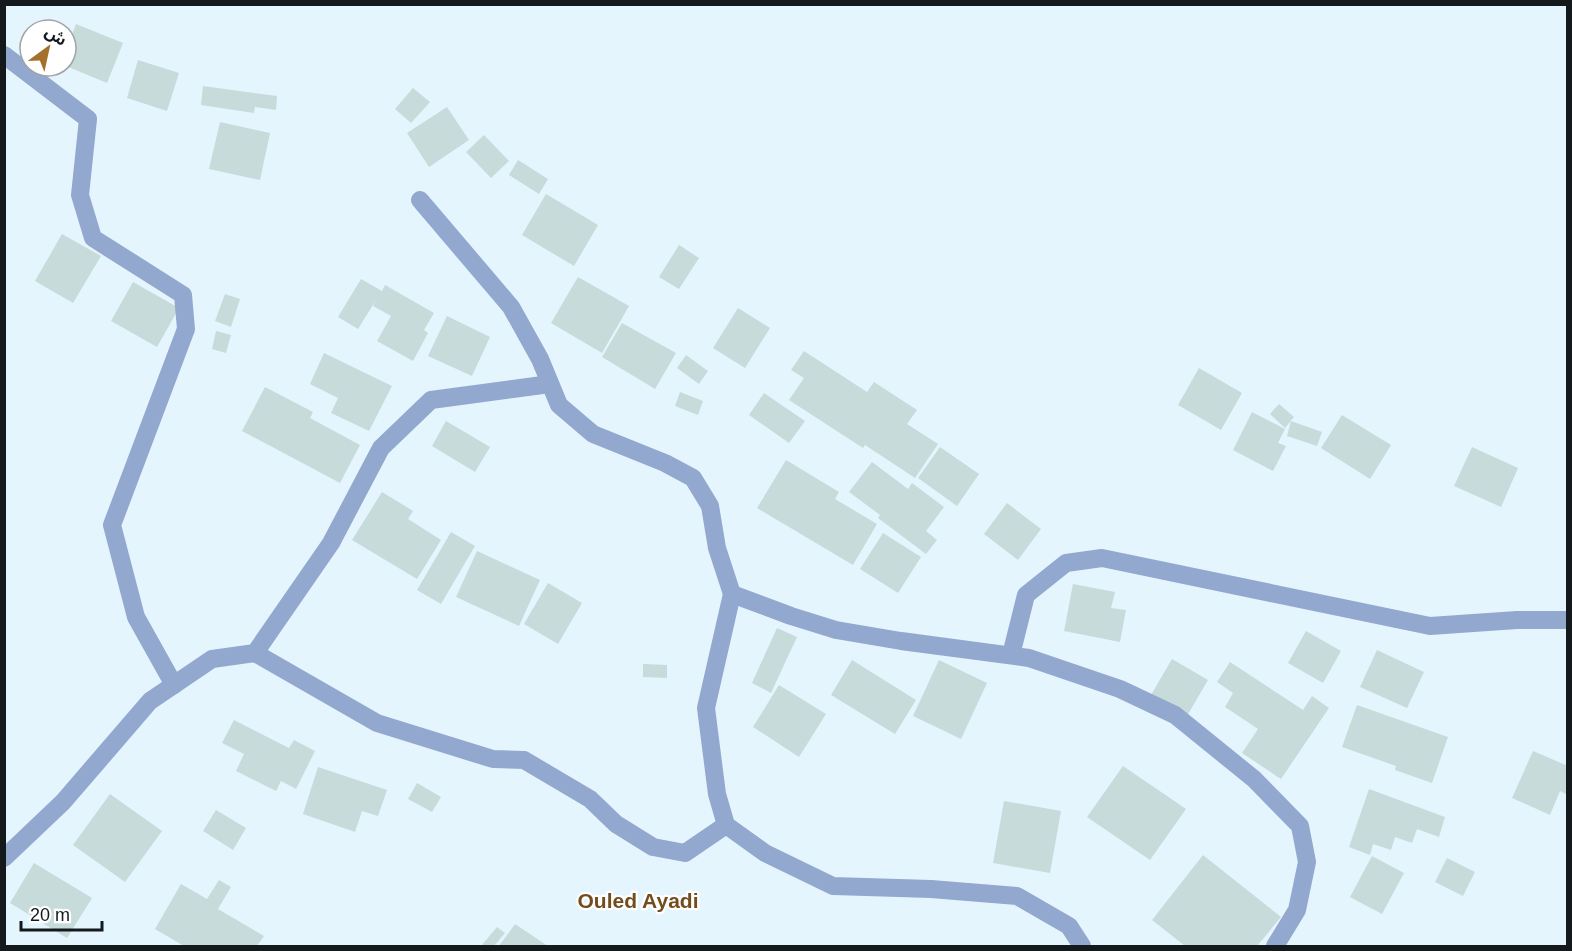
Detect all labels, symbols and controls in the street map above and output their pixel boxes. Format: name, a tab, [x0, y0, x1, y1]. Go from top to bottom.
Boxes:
north arrow	[18, 18, 78, 78]
text: ش	[42, 23, 70, 50]
district label: Ouled Ayadi	[578, 889, 698, 912]
scale bar	[21, 894, 102, 932]
text: 20 m	[30, 905, 70, 925]

